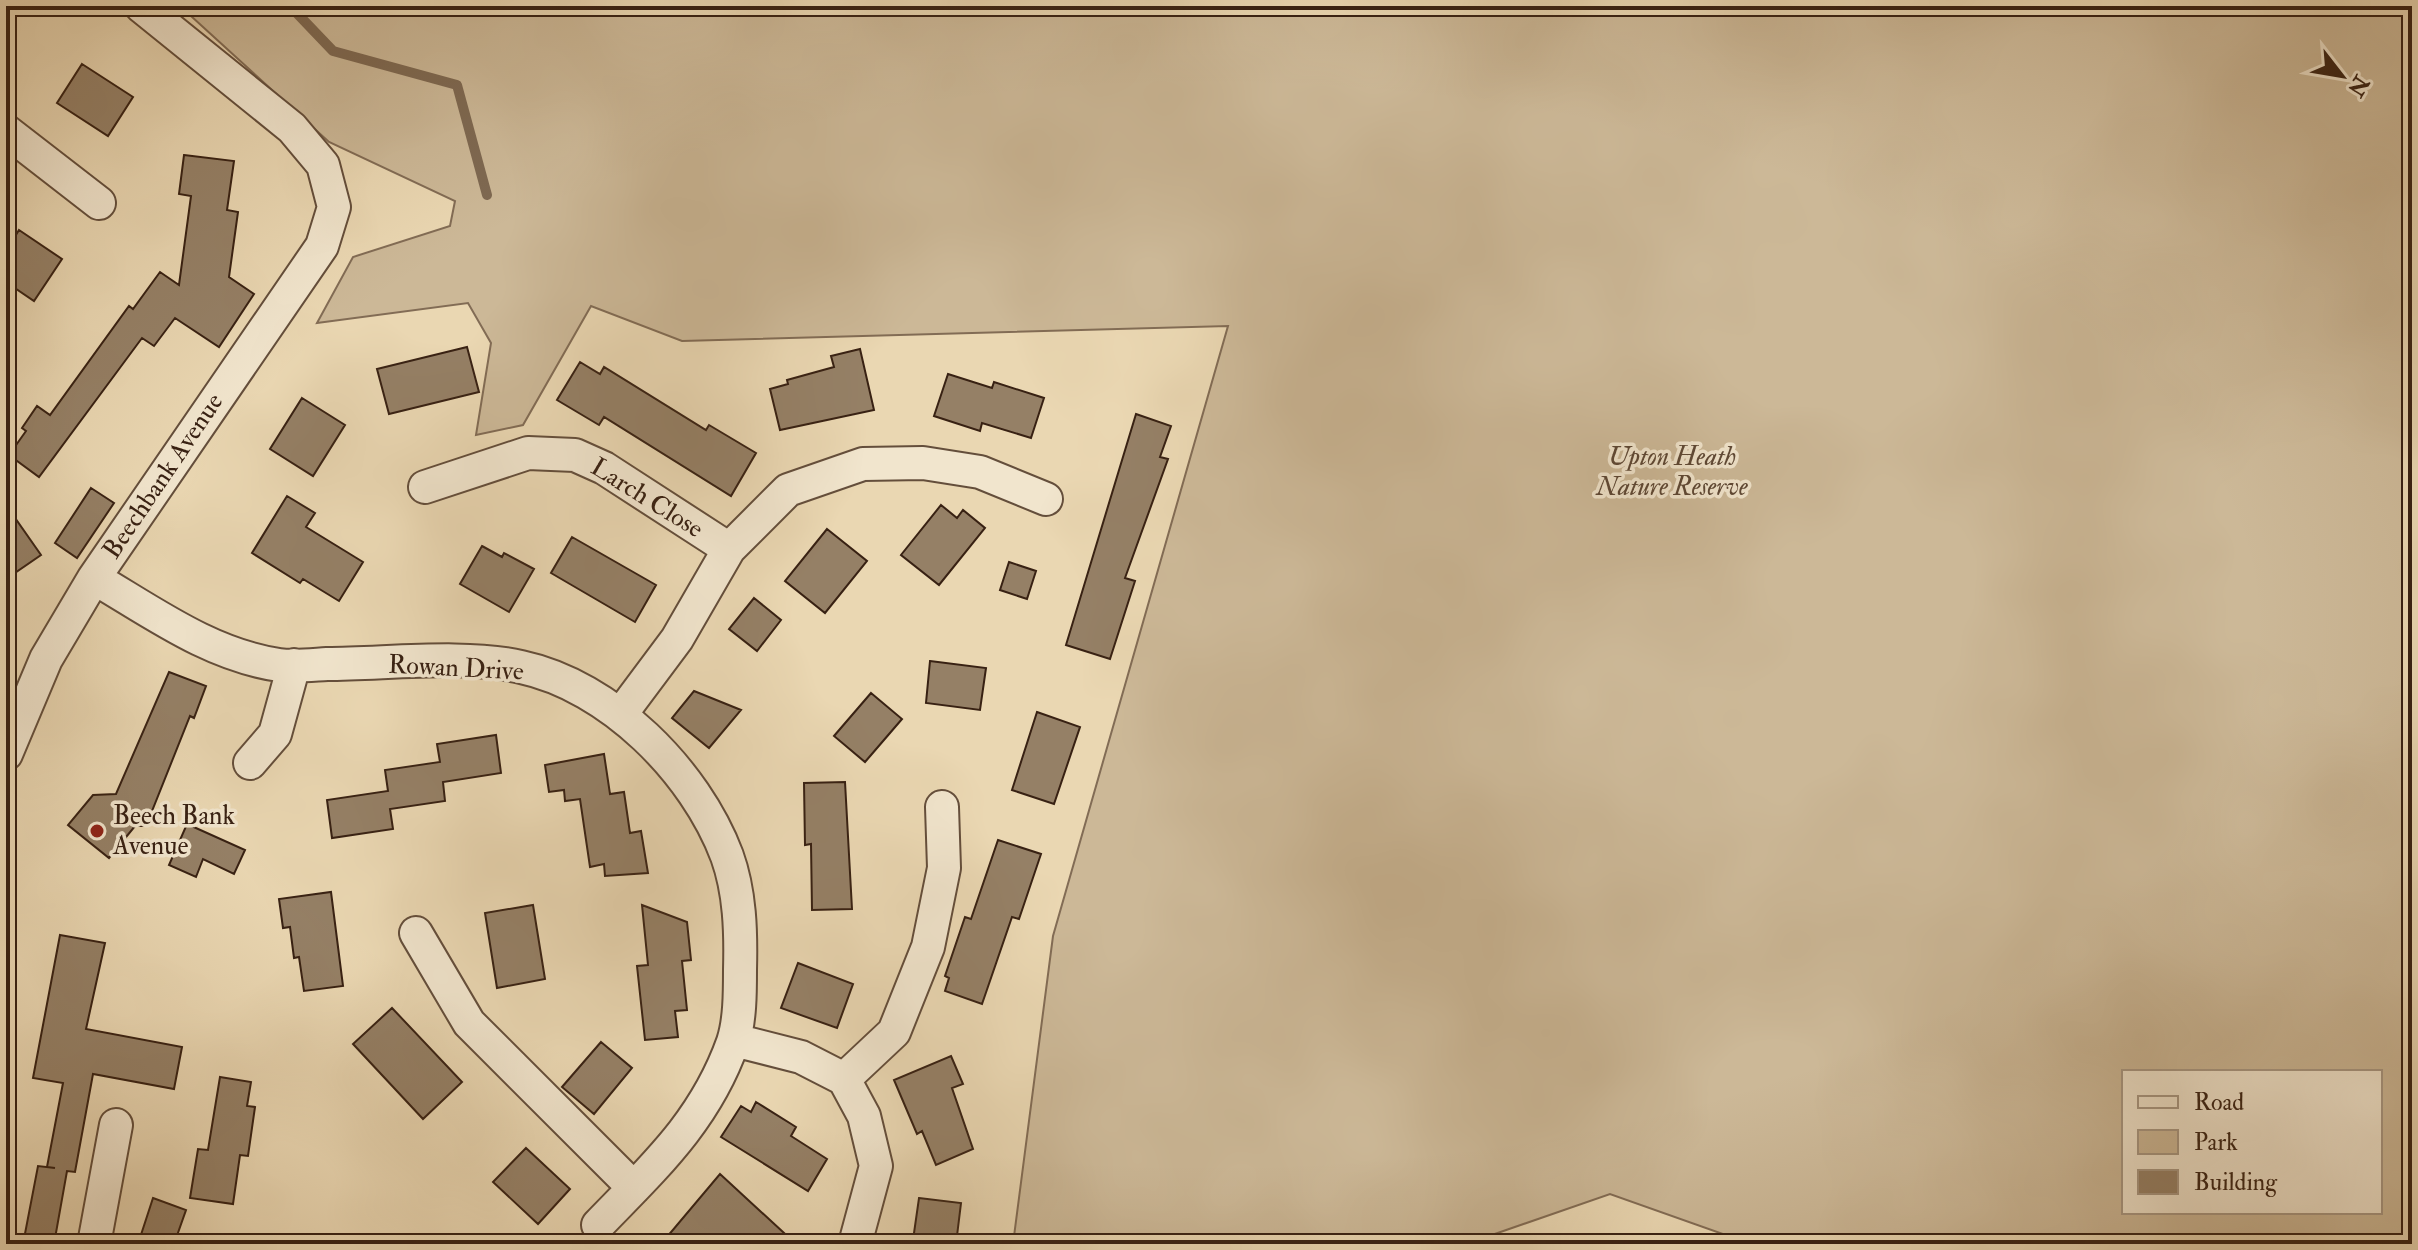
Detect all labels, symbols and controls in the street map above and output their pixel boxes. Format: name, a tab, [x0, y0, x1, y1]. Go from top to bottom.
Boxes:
north arrow	[2302, 36, 2382, 116]
text: N	[2341, 69, 2376, 102]
street label: Beechbank Avenue	[96, 387, 230, 565]
park label: Upton Heath Nature Reserve	[1594, 441, 1748, 503]
street label: Larch Close	[585, 451, 709, 545]
street label: Rowan Drive	[387, 648, 525, 688]
place label: Beech Bank Avenue	[112, 800, 235, 862]
marker: Beech Bank Avenue	[88, 822, 106, 840]
legend	[2122, 1070, 2382, 1214]
text: Road	[2194, 1087, 2244, 1118]
text: Park	[2194, 1127, 2238, 1158]
text: Building	[2194, 1167, 2278, 1198]

